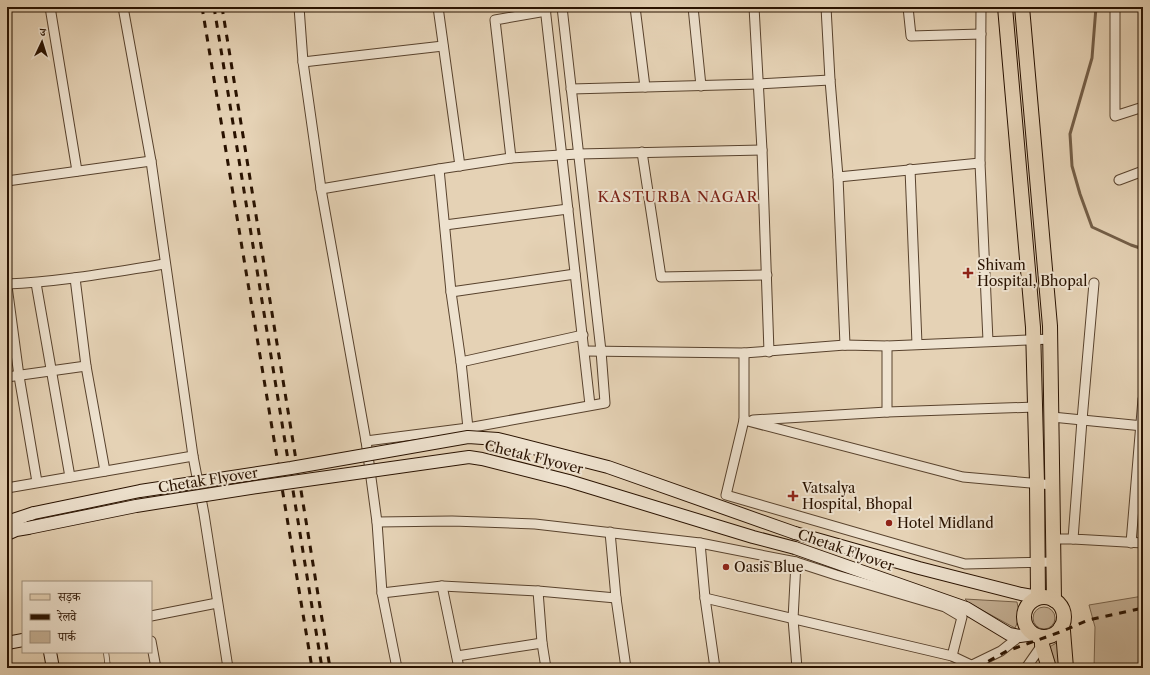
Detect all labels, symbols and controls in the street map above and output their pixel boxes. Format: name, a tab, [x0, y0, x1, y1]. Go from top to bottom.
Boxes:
north arrow	[22, 22, 62, 62]
text: उ	[38, 25, 47, 39]
district label: KASTURBA NAGAR	[597, 187, 759, 206]
place label: Shivam Hospital, Bhopal	[977, 256, 1087, 290]
marker: Shivam Hospital, Bhopal	[962, 267, 974, 279]
street label: Chetak Flyover	[483, 436, 585, 478]
street label: Chetak Flyover	[157, 463, 259, 497]
place label: Vatsalya Hospital, Bhopal	[801, 479, 912, 513]
marker: Vatsalya Hospital, Bhopal	[787, 490, 799, 502]
place label: Hotel Midland	[897, 514, 994, 532]
marker: Hotel Midland	[884, 518, 894, 528]
street label: Chetak Flyover	[795, 525, 897, 575]
place label: Oasis Blue	[734, 558, 804, 576]
marker: Oasis Blue	[721, 562, 731, 572]
legend	[22, 581, 152, 653]
text: सड़क	[57, 589, 82, 604]
text: रेलवे	[56, 609, 77, 624]
text: पार्क	[57, 629, 77, 644]

